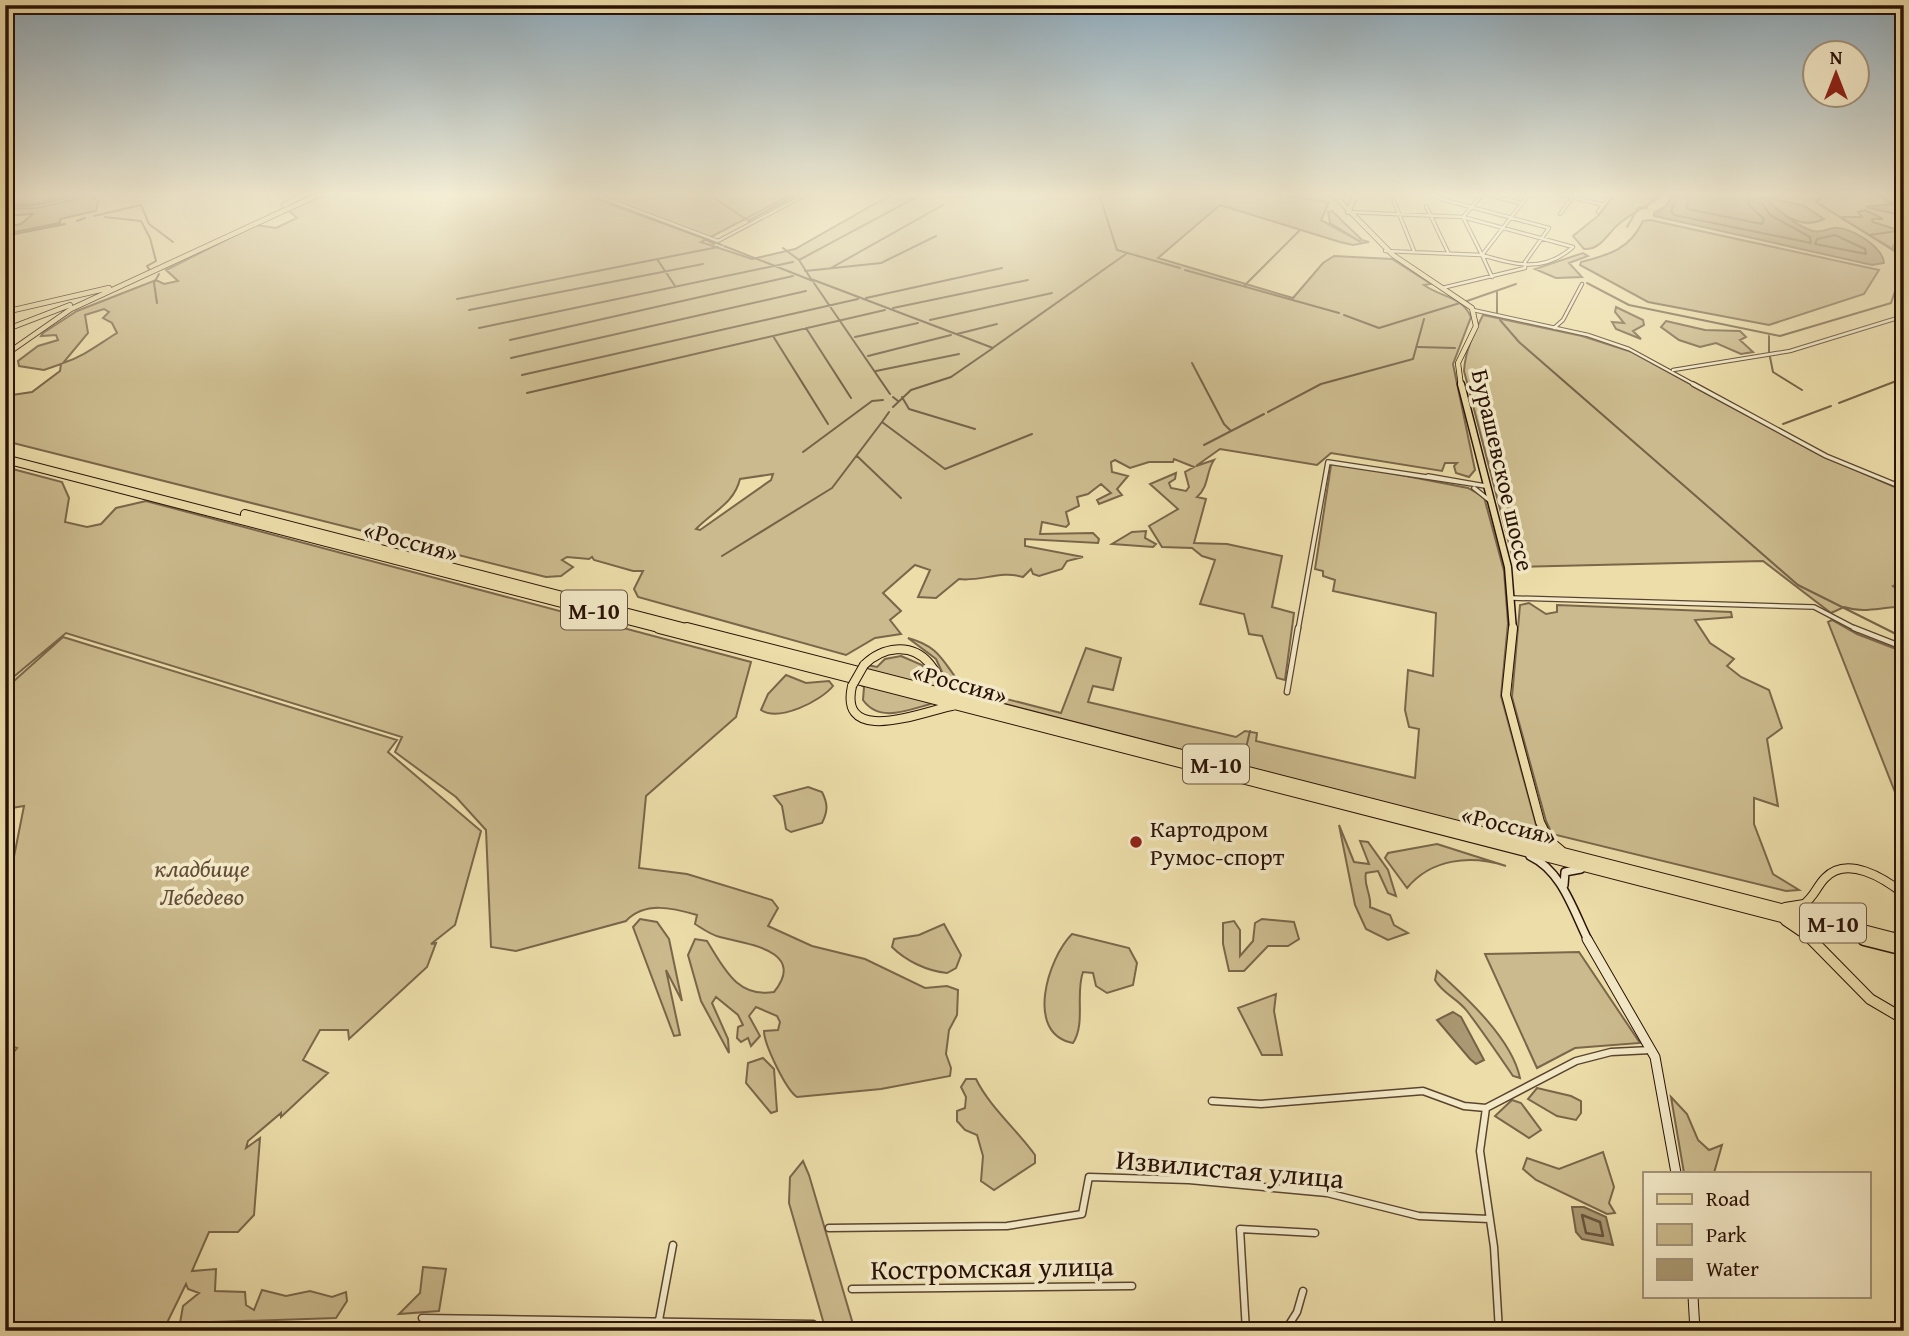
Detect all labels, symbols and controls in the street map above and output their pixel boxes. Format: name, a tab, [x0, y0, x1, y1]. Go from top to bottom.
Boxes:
north arrow	[1800, 38, 1870, 108]
text: N	[1830, 43, 1843, 71]
street label: Бурашевское шоссе	[1463, 366, 1543, 574]
street label: «Россия»	[360, 512, 462, 570]
road number: М-10	[561, 590, 627, 630]
street label: «Россия»	[909, 654, 1011, 712]
road number: М-10	[1183, 744, 1249, 784]
street label: «Россия»	[1458, 796, 1560, 854]
place label: Картодром Румос-спорт	[1150, 811, 1285, 874]
marker: Картодром Румос-спорт	[1128, 834, 1144, 850]
park label: кладбище Лебедево	[154, 851, 250, 914]
road number: М-10	[1800, 904, 1866, 942]
street label: Извилистая улица	[1114, 1138, 1346, 1198]
legend	[1643, 1172, 1870, 1298]
text: Road	[1706, 1183, 1751, 1214]
text: Park	[1706, 1219, 1747, 1250]
street label: Костромская улица	[870, 1244, 1115, 1290]
text: Water	[1706, 1253, 1759, 1284]

